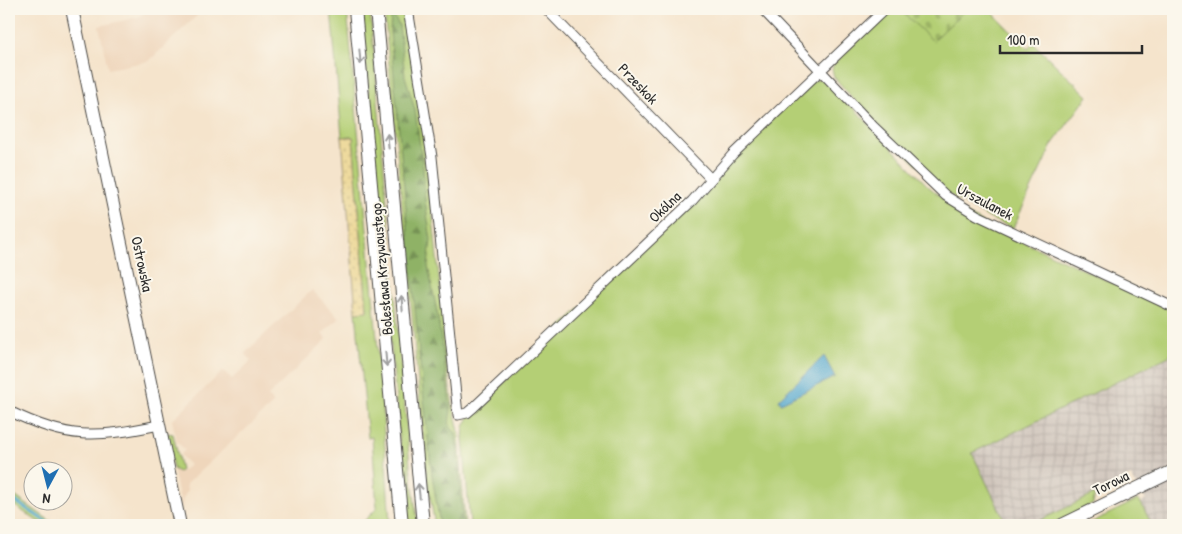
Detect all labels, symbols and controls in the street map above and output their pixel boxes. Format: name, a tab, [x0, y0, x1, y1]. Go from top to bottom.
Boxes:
scale bar	[1000, 22, 1142, 54]
text: 100 m	[1007, 29, 1040, 50]
one-way arrow	[355, 49, 365, 65]
street label: Przeskok	[614, 58, 663, 109]
one-way arrow	[383, 133, 392, 149]
street label: Urszulanek	[953, 178, 1017, 225]
street label: Okólna	[644, 186, 685, 227]
street label: Bolesława Krzywoustego	[365, 202, 398, 336]
street label: Ostrowska	[126, 234, 159, 294]
one-way arrow	[397, 295, 407, 311]
one-way arrow	[382, 350, 391, 366]
north arrow	[22, 462, 72, 512]
street label: Torowa	[1089, 465, 1132, 500]
one-way arrow	[414, 483, 424, 499]
text: N	[41, 489, 51, 509]

